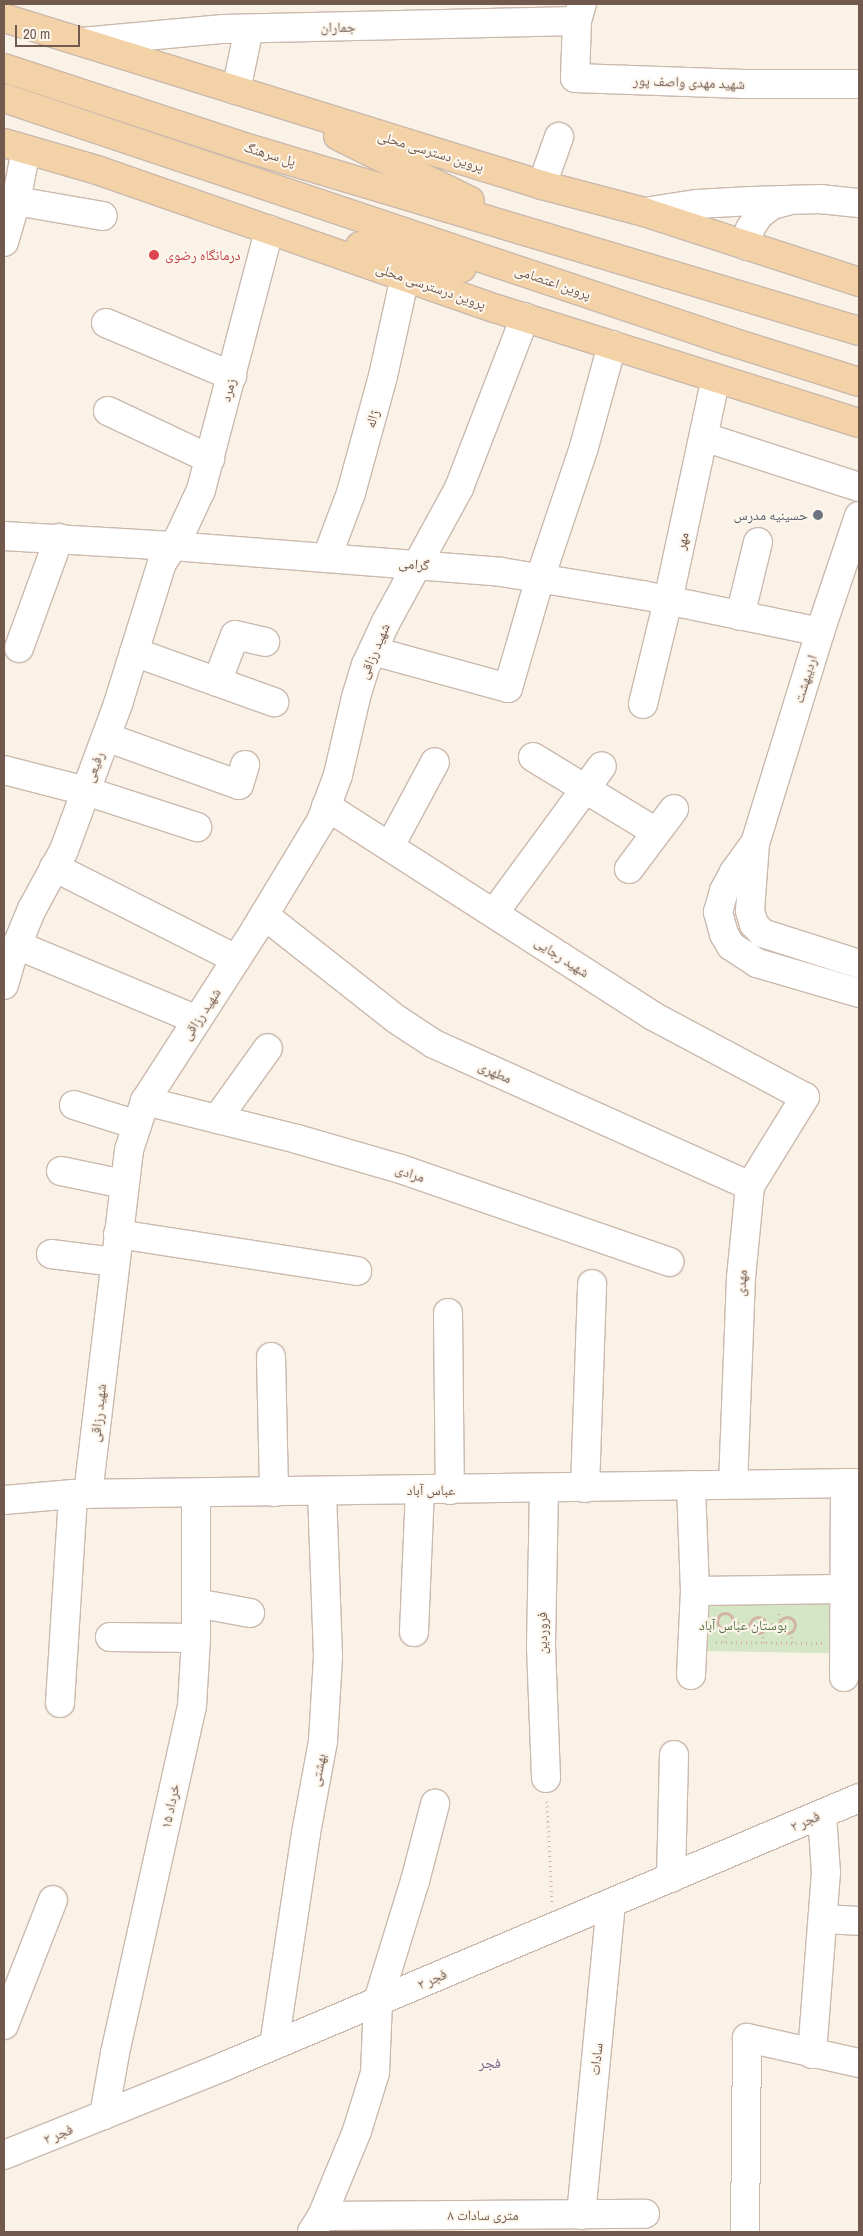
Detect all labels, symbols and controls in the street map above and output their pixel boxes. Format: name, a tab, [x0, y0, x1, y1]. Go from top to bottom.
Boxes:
scale bar	[18, 15, 82, 47]
street label: جماران	[320, 18, 356, 36]
text: 20 m	[23, 23, 50, 44]
street label: شهید مهدی واصف پور	[633, 72, 745, 92]
street label: پروین دسترسی محلی	[376, 127, 486, 175]
street label: پل سرهنگ	[242, 138, 298, 170]
place label: درمانگاه رضوی	[165, 247, 240, 263]
marker: درمانگاه رضوی	[147, 248, 161, 262]
street label: پروین درسترسی محلی	[374, 259, 488, 313]
street label: پروین اعتصامی	[513, 261, 593, 303]
street label: زمرد	[217, 377, 239, 403]
street label: ژاله	[362, 408, 382, 430]
place label: حسینیه مدرس	[734, 507, 808, 523]
marker: حسینیه مدرس	[812, 509, 824, 521]
street label: مهر	[672, 531, 692, 551]
street label: گرامی	[398, 554, 430, 574]
street label: شهید رزاقی	[355, 621, 393, 681]
street label: اردیبهشت	[790, 653, 820, 705]
street label: رفیعی	[81, 749, 107, 785]
street label: شهید رجایی	[532, 933, 592, 981]
street label: شهید رزاقی	[178, 985, 224, 1043]
street label: مطهری	[476, 1057, 514, 1087]
street label: مرادی	[393, 1160, 427, 1186]
street label: مهدی	[732, 1269, 750, 1297]
street label: شهید رزاقی	[87, 1383, 109, 1443]
street label: عباس آباد	[407, 1482, 455, 1498]
street label: فروردین	[534, 1612, 550, 1654]
park label: بوستان عباس آباد	[699, 1617, 787, 1633]
street label: بهشتی	[307, 1752, 329, 1788]
street label: ۱۵ خرداد	[157, 1782, 183, 1830]
street label: فجر ۲	[788, 1807, 822, 1835]
street label: فجر ۲	[415, 1965, 449, 1993]
street label: سادات	[586, 2042, 606, 2076]
district label: فجر	[479, 2054, 501, 2072]
street label: فجر ۲	[41, 2121, 75, 2147]
street label: ۸ متری سادات	[447, 2207, 519, 2223]

